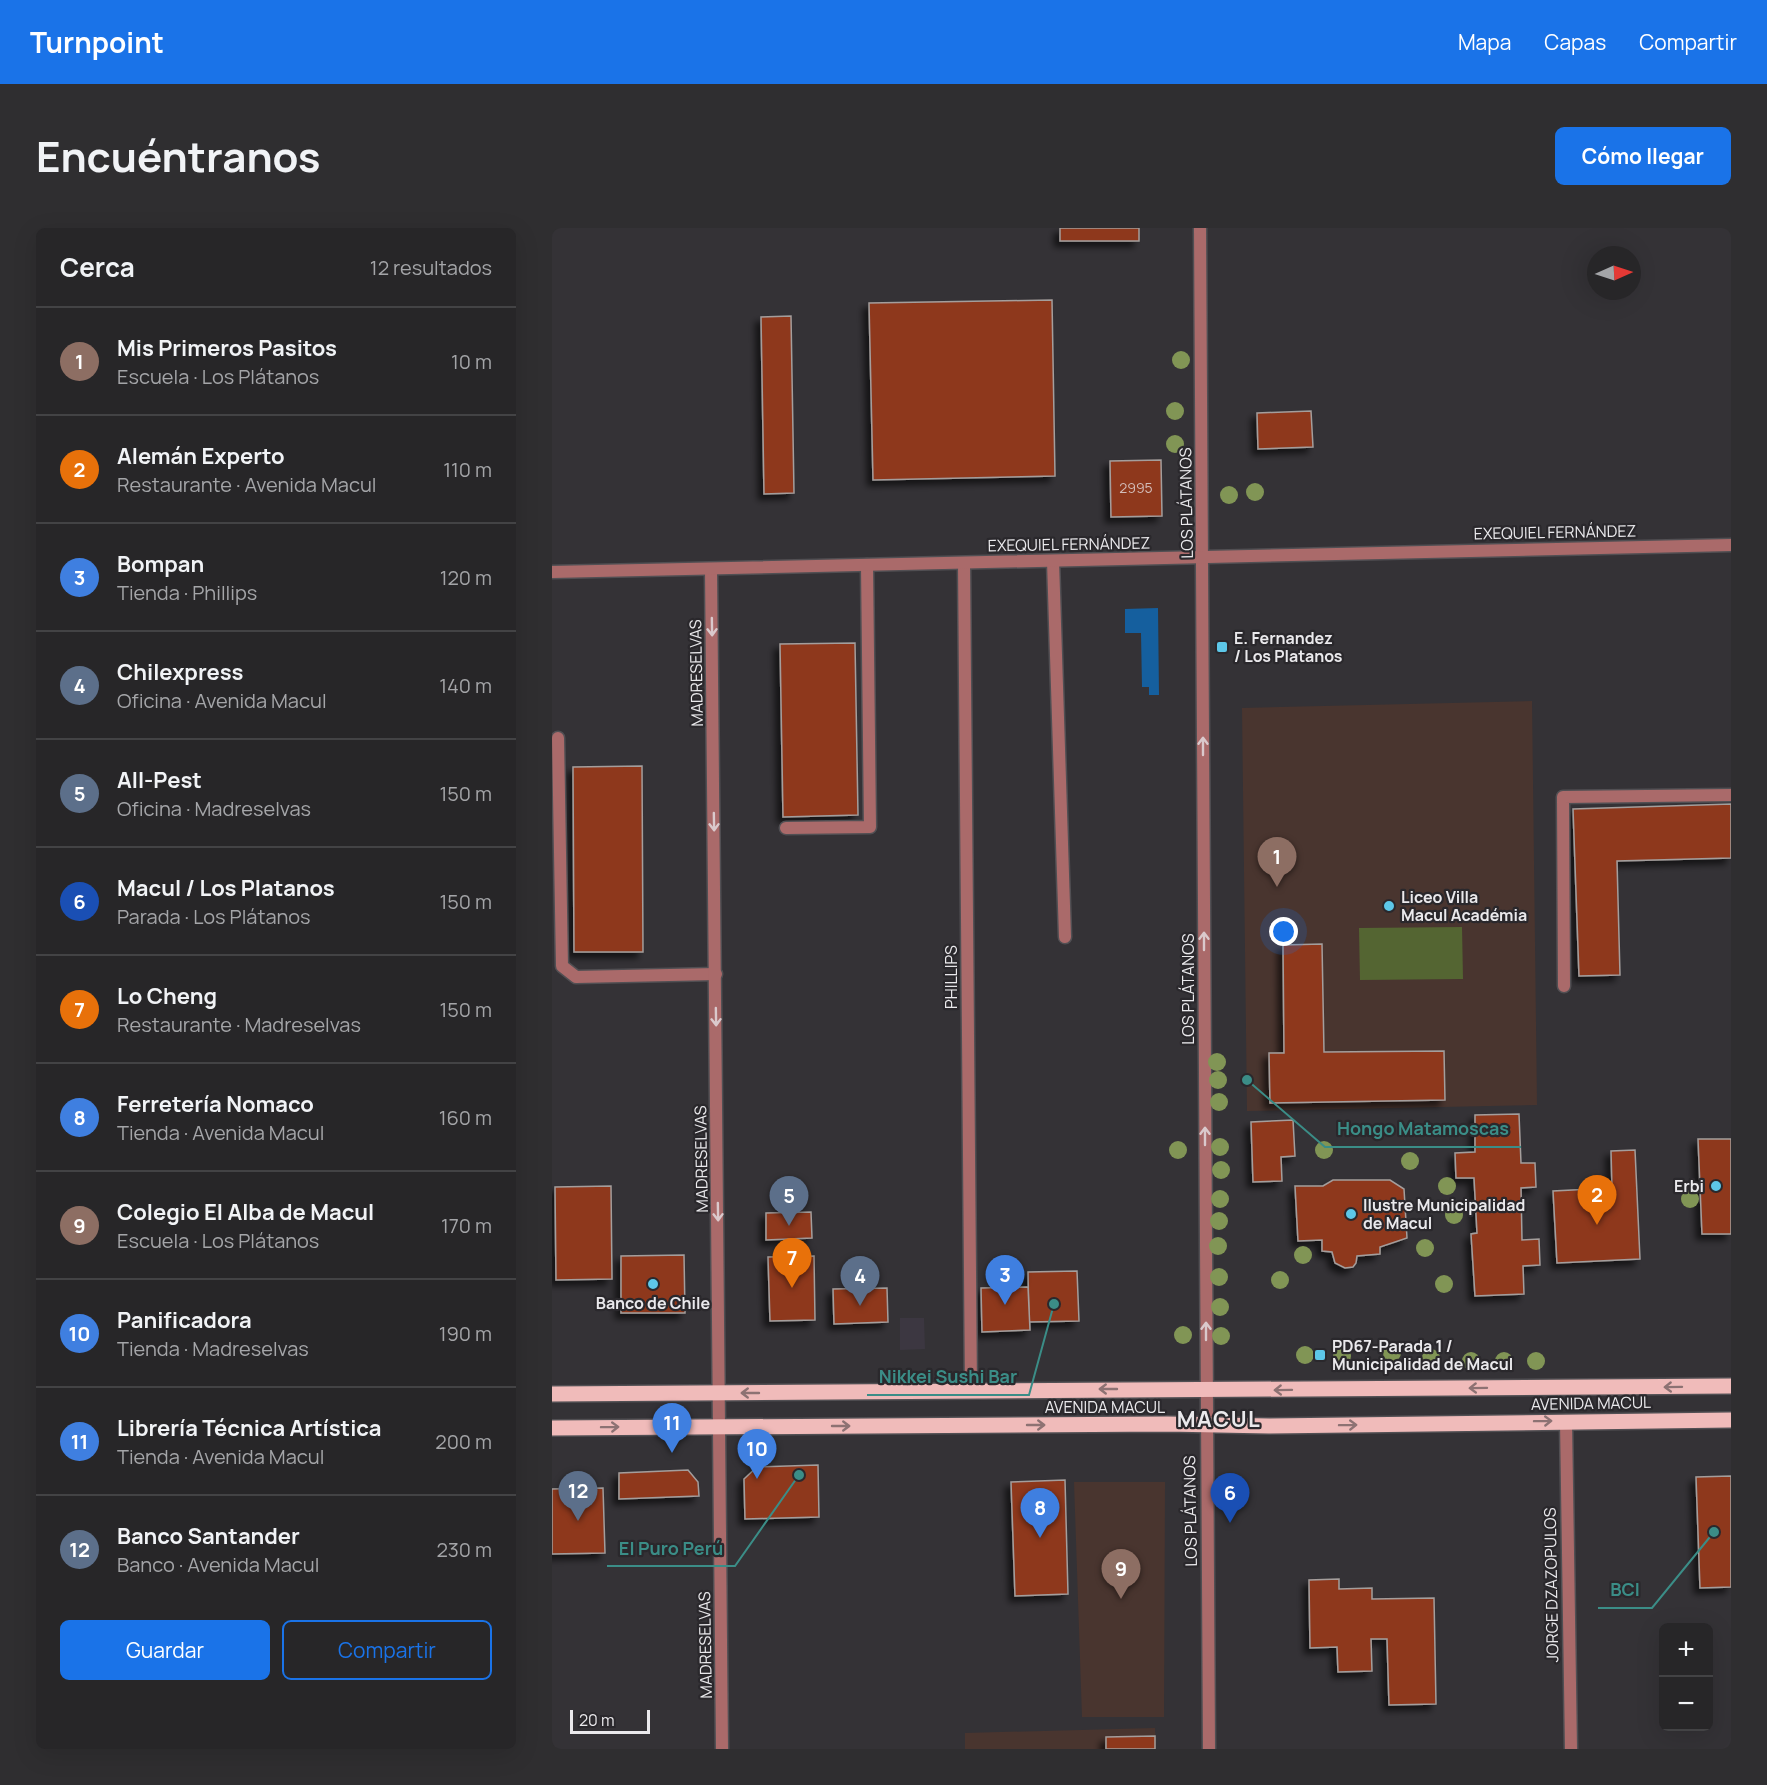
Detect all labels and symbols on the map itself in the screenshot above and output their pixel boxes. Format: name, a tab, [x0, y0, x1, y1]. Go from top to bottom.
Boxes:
north arrow	[1587, 246, 1641, 300]
street label: LOS PLÁTANOS	[1174, 447, 1198, 559]
house number: 2995	[1119, 478, 1153, 497]
street label: EXEQUIEL FERNÁNDEZ	[1473, 520, 1637, 544]
street label: EXEQUIEL FERNÁNDEZ	[987, 532, 1151, 556]
one-way arrow	[706, 617, 718, 637]
street label: MADRESELVAS	[684, 619, 708, 727]
place label: E. Fernandez / Los Platanos	[1234, 627, 1343, 667]
marker: E. Fernandez / Los Platanos	[1215, 640, 1229, 654]
one-way arrow	[1198, 736, 1209, 756]
one-way arrow	[708, 812, 720, 832]
pin: 1	[1258, 838, 1296, 887]
place label: Liceo Villa Macul Académia	[1401, 886, 1527, 926]
marker: Liceo Villa Macul Académia	[1382, 899, 1396, 913]
your location	[1269, 917, 1298, 946]
one-way arrow	[1198, 931, 1210, 951]
street label: LOS PLÁTANOS	[1177, 933, 1199, 1045]
street label: PHILLIPS	[940, 945, 962, 1009]
one-way arrow	[710, 1007, 722, 1027]
street label: MADRESELVAS	[689, 1105, 713, 1213]
callout: Hongo Matamoscas	[1325, 1111, 1521, 1147]
text: Hongo Matamoscas	[1337, 1116, 1509, 1140]
one-way arrow	[1199, 1126, 1211, 1146]
place label: Erbi	[1674, 1175, 1704, 1197]
pin: 5	[770, 1176, 808, 1226]
pin: 2	[1578, 1176, 1616, 1225]
marker: Erbi	[1709, 1179, 1723, 1193]
place label: Ilustre Municipalidad de Macul	[1363, 1194, 1525, 1234]
one-way arrow	[712, 1202, 724, 1222]
marker: Ilustre Municipalidad de Macul	[1344, 1207, 1358, 1221]
pin: 7	[772, 1238, 812, 1288]
pin: 4	[840, 1256, 880, 1306]
pin: 3	[986, 1256, 1024, 1305]
marker: Banco de Chile	[646, 1277, 660, 1291]
place label: Banco de Chile	[596, 1292, 711, 1314]
one-way arrow	[1200, 1321, 1212, 1341]
place label: PD67-Parada 1 / Municipalidad de Macul	[1332, 1335, 1513, 1375]
marker: PD67-Parada 1 / Municipalidad de Macul	[1313, 1348, 1327, 1362]
callout: Nikkei Sushi Bar	[867, 1359, 1029, 1395]
text: Nikkei Sushi Bar	[879, 1364, 1017, 1388]
one-way arrow	[1663, 1381, 1683, 1393]
one-way arrow	[1099, 1383, 1119, 1395]
one-way arrow	[1468, 1383, 1488, 1394]
one-way arrow	[1273, 1384, 1293, 1396]
one-way arrow	[741, 1387, 761, 1398]
street label: AVENIDA MACUL	[1531, 1391, 1651, 1415]
street label: AVENIDA MACUL	[1045, 1396, 1165, 1418]
pin: 11	[652, 1404, 692, 1453]
district label: MACUL	[1177, 1404, 1261, 1434]
one-way arrow	[1533, 1415, 1553, 1427]
one-way arrow	[1025, 1419, 1045, 1431]
one-way arrow	[1338, 1419, 1358, 1430]
one-way arrow	[830, 1420, 850, 1432]
one-way arrow	[600, 1422, 620, 1433]
pin: 10	[738, 1430, 776, 1479]
street label: LOS PLÁTANOS	[1178, 1455, 1202, 1567]
pin: 12	[558, 1472, 598, 1521]
pin: 6	[1210, 1474, 1250, 1523]
pin: 8	[1020, 1488, 1060, 1538]
street label: JORGE DZAZOPULOS	[1539, 1507, 1563, 1663]
callout: El Puro Perú	[607, 1530, 735, 1566]
text: El Puro Perú	[619, 1536, 723, 1560]
pin: 9	[1102, 1550, 1140, 1599]
callout: BCI	[1598, 1572, 1652, 1608]
text: BCI	[1610, 1577, 1640, 1601]
street label: MADRESELVAS	[693, 1591, 717, 1699]
scale bar	[570, 1707, 650, 1734]

